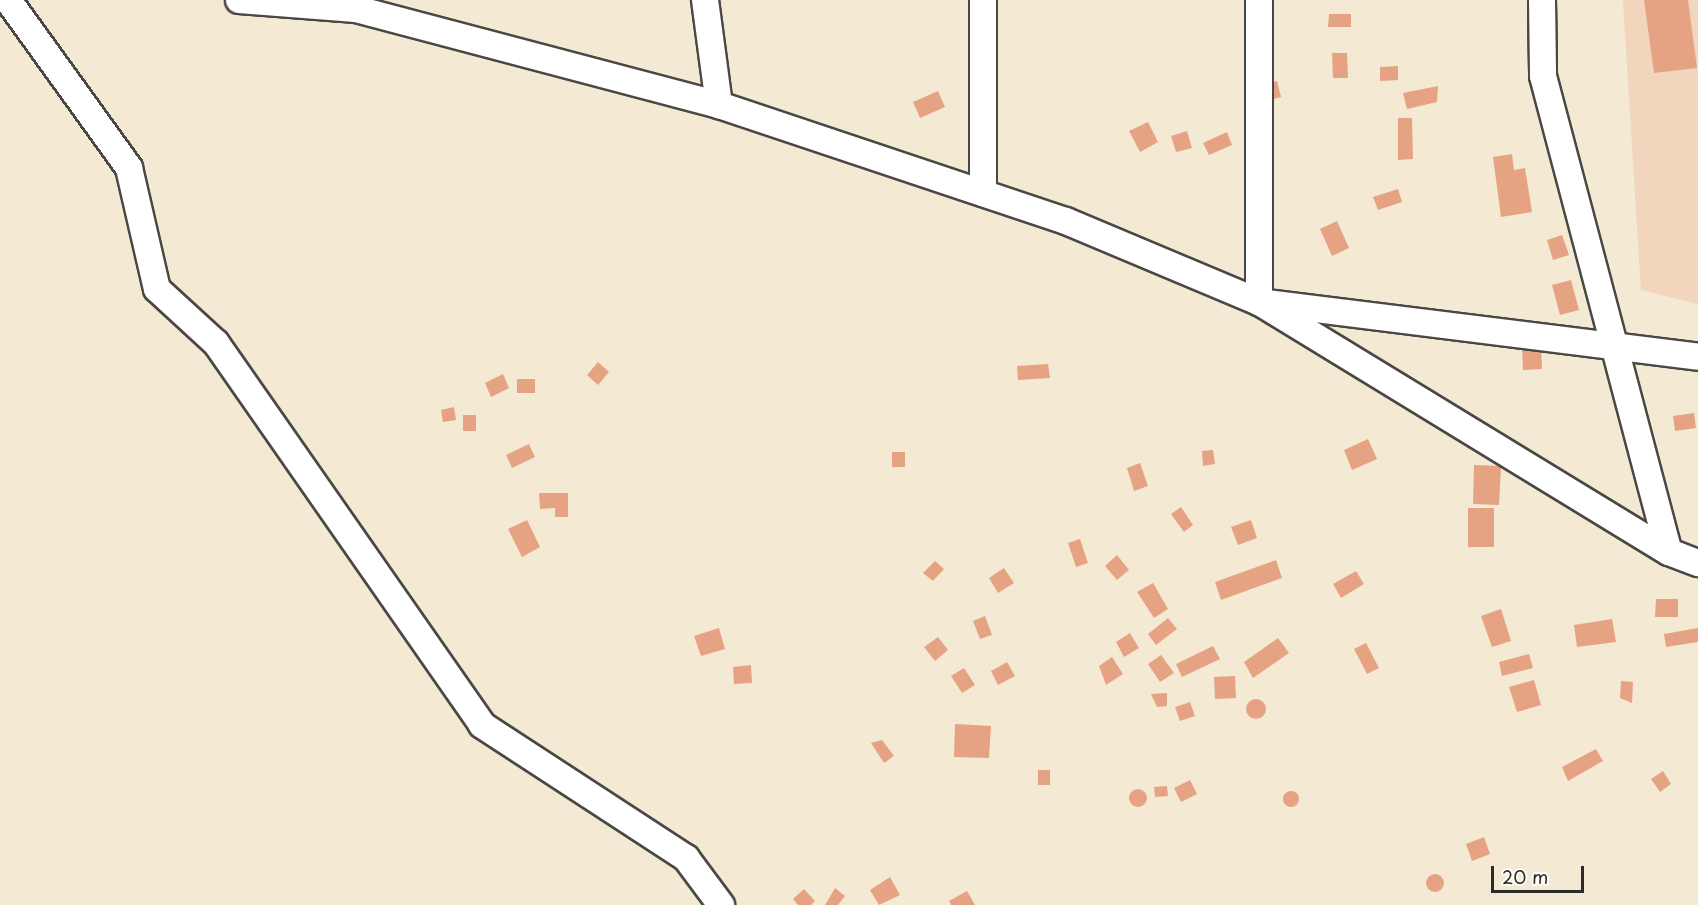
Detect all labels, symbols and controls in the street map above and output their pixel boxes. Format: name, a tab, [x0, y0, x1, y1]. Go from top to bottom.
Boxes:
scale bar	[1494, 854, 1587, 892]
text: 20 m	[1502, 863, 1548, 890]

